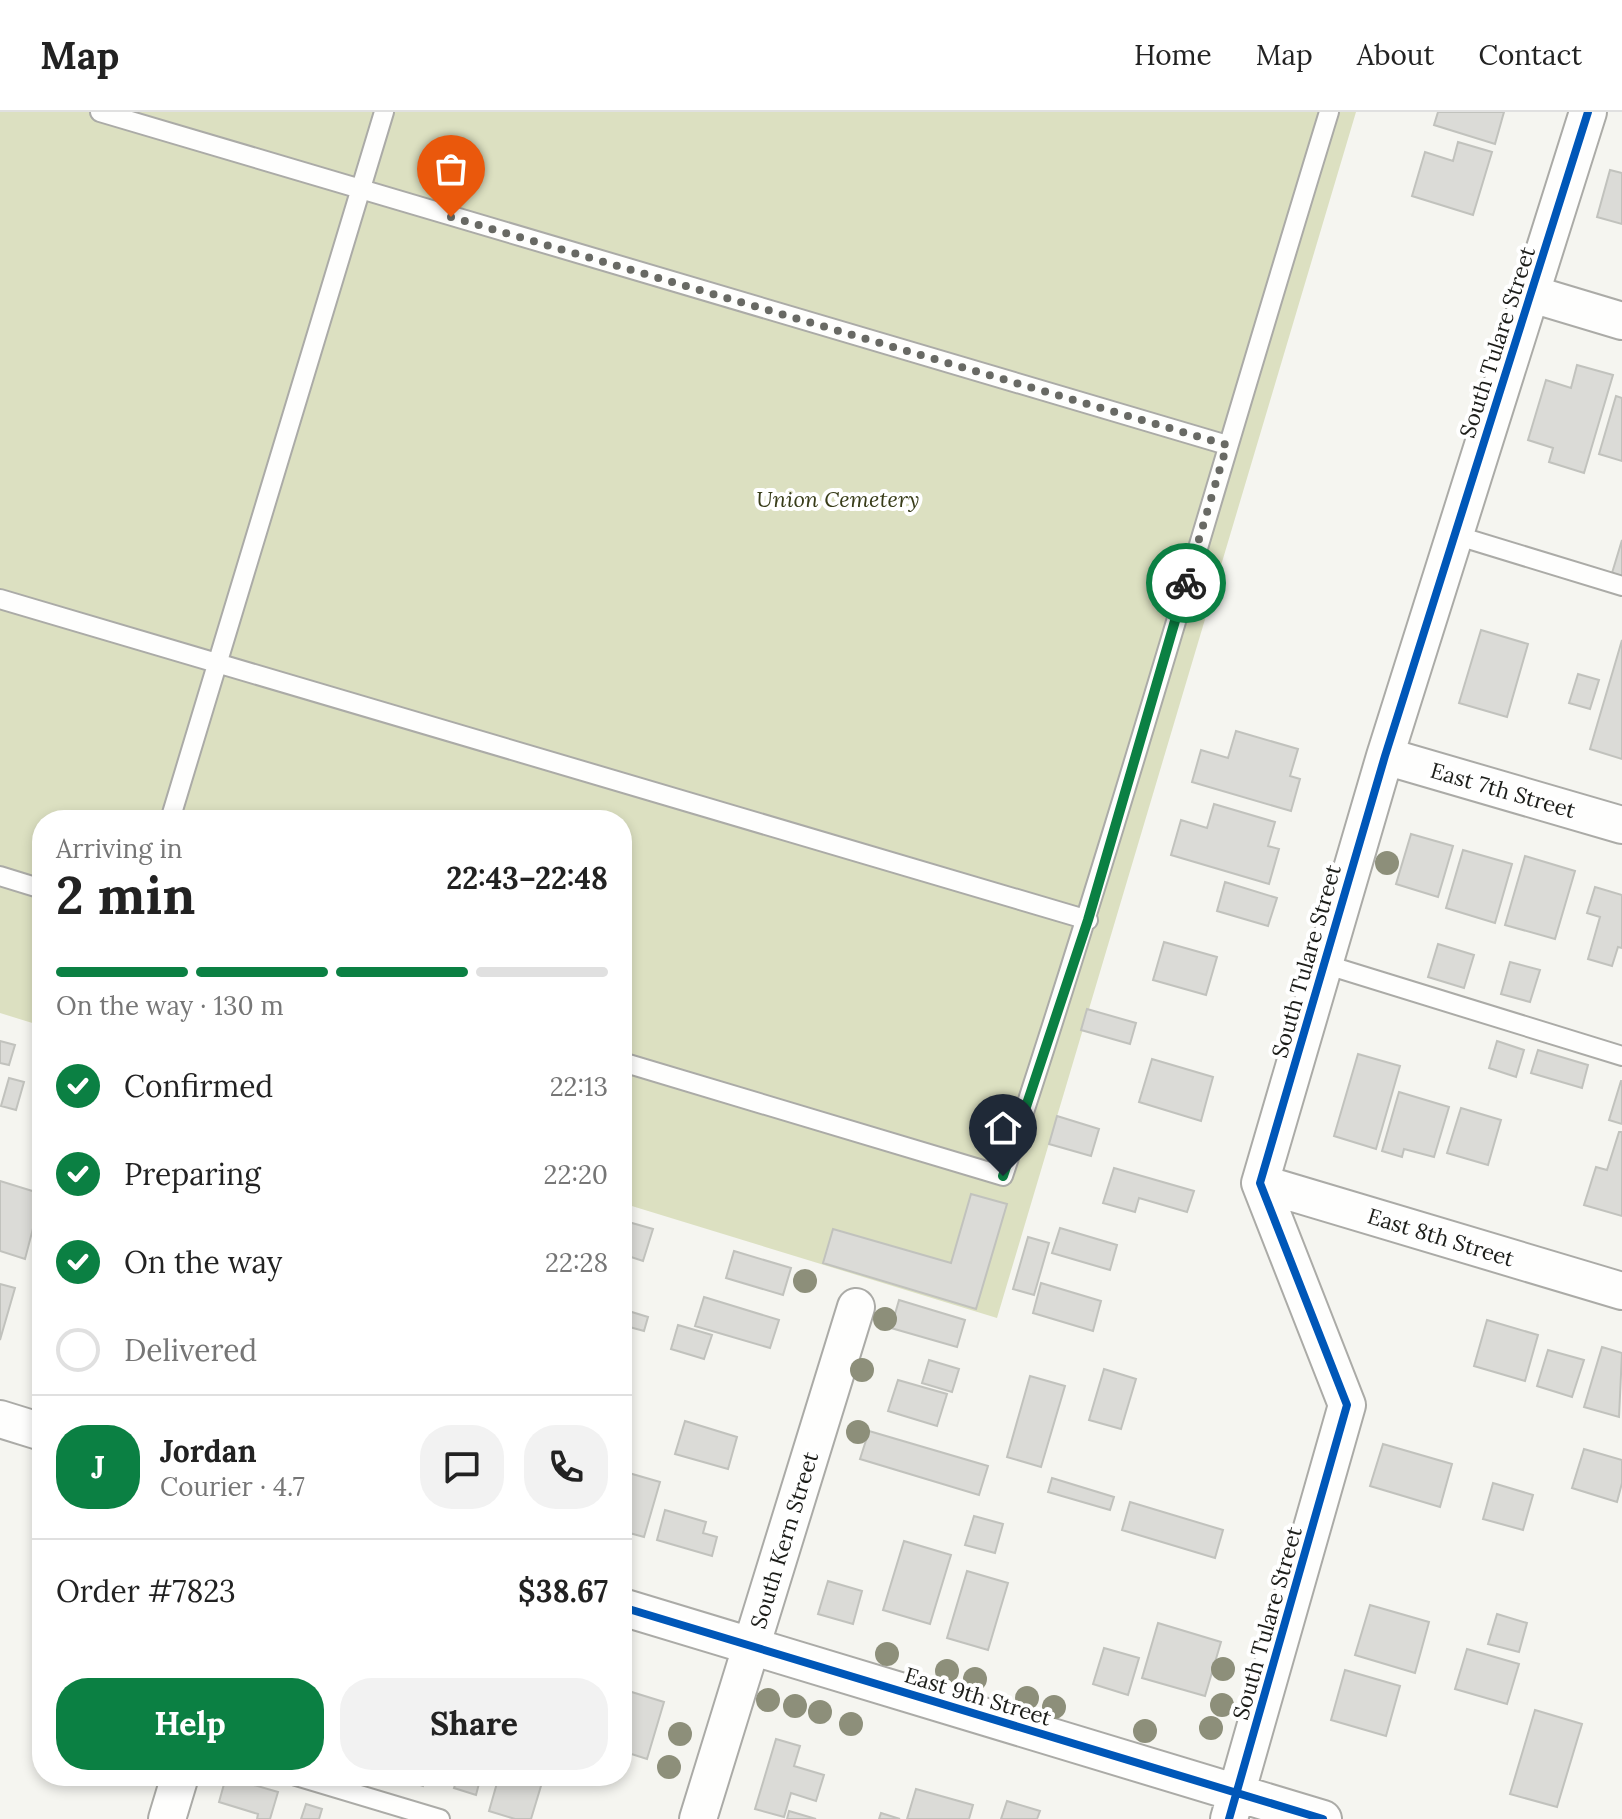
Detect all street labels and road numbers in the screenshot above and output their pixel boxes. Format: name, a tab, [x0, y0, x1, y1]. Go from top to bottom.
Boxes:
street label: South Tulare Street	[1453, 242, 1541, 441]
street label: East 7th Street	[1427, 756, 1579, 824]
street label: South Tulare Street	[1265, 861, 1347, 1061]
street label: East 8th Street	[1364, 1201, 1518, 1273]
street label: South Kern Street	[744, 1448, 824, 1632]
street label: South Tulare Street	[1226, 1523, 1308, 1723]
street label: East 9th Street	[901, 1660, 1055, 1732]

